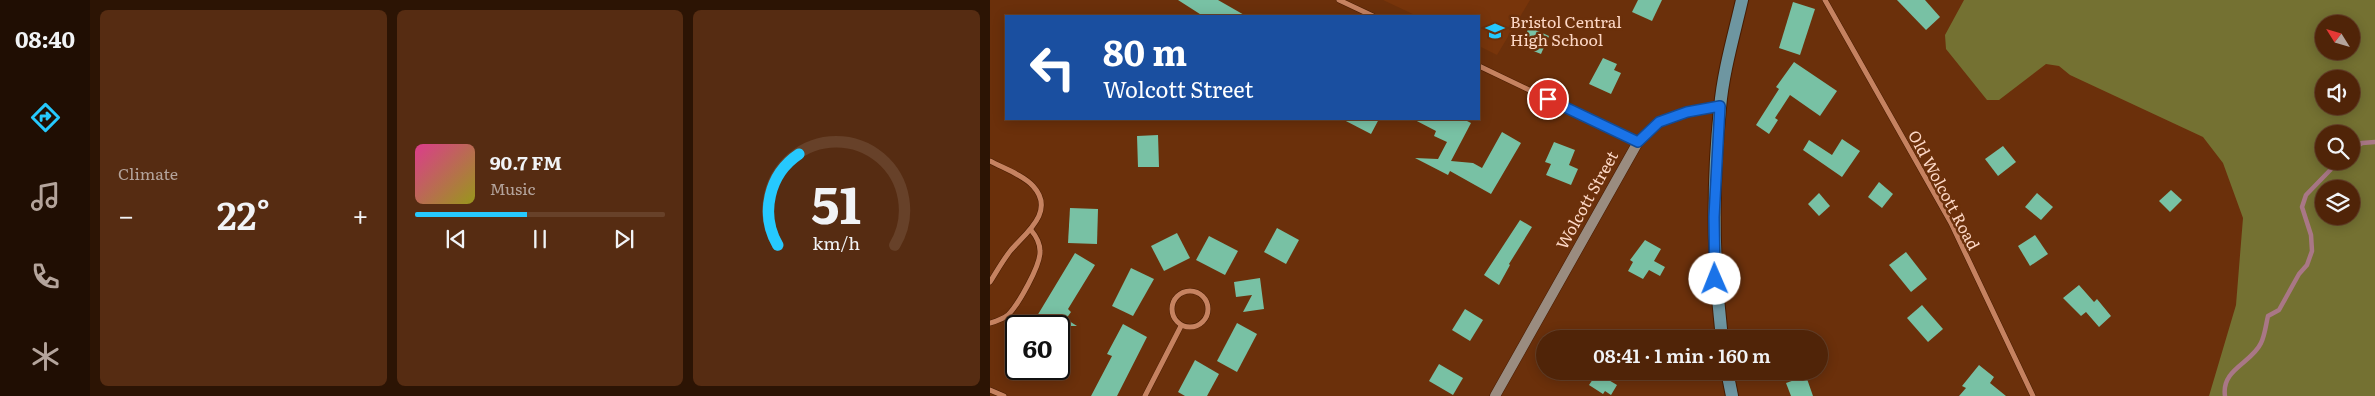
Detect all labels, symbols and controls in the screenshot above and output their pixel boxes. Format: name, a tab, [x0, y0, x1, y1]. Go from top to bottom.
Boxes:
place label: Bristol Central High School	[1510, 9, 1622, 51]
north arrow	[2315, 15, 2360, 60]
map controls	[2315, 15, 2360, 225]
school or university icon: Bristol Central High School	[1484, 20, 1506, 42]
text: 08:40	[15, 22, 75, 55]
text: 80 m	[1103, 25, 1187, 77]
icon: left	[1020, 35, 1085, 100]
button: sound	[2315, 70, 2360, 115]
text: Wolcott Street	[1103, 72, 1253, 105]
pin	[1527, 78, 1569, 120]
icon: arrive	[1534, 85, 1562, 113]
icon: directions	[28, 100, 63, 135]
street label: Old Wolcott Road	[1903, 125, 1987, 254]
button: search	[2315, 125, 2360, 170]
street label: Wolcott Street	[1549, 145, 1623, 253]
text: 90.7 FM	[490, 148, 562, 176]
text: Climate	[118, 161, 178, 185]
text: 51	[812, 163, 862, 240]
text: Music	[490, 176, 536, 200]
icon: music	[28, 179, 63, 214]
button: layers	[2315, 180, 2360, 225]
text: 22°	[217, 185, 270, 242]
text: −	[118, 193, 134, 235]
text: +	[352, 193, 369, 235]
icon: previous	[442, 225, 470, 253]
icon: pause	[526, 225, 554, 253]
icon: next	[610, 225, 638, 253]
text: km/h	[813, 229, 861, 256]
position arrow	[1688, 252, 1740, 304]
icon: phone	[28, 259, 63, 294]
speed limit sign: 60	[1005, 315, 1070, 380]
icon: climate	[28, 339, 63, 374]
text: 08:41 · 1 min · 160 m	[1593, 341, 1771, 369]

